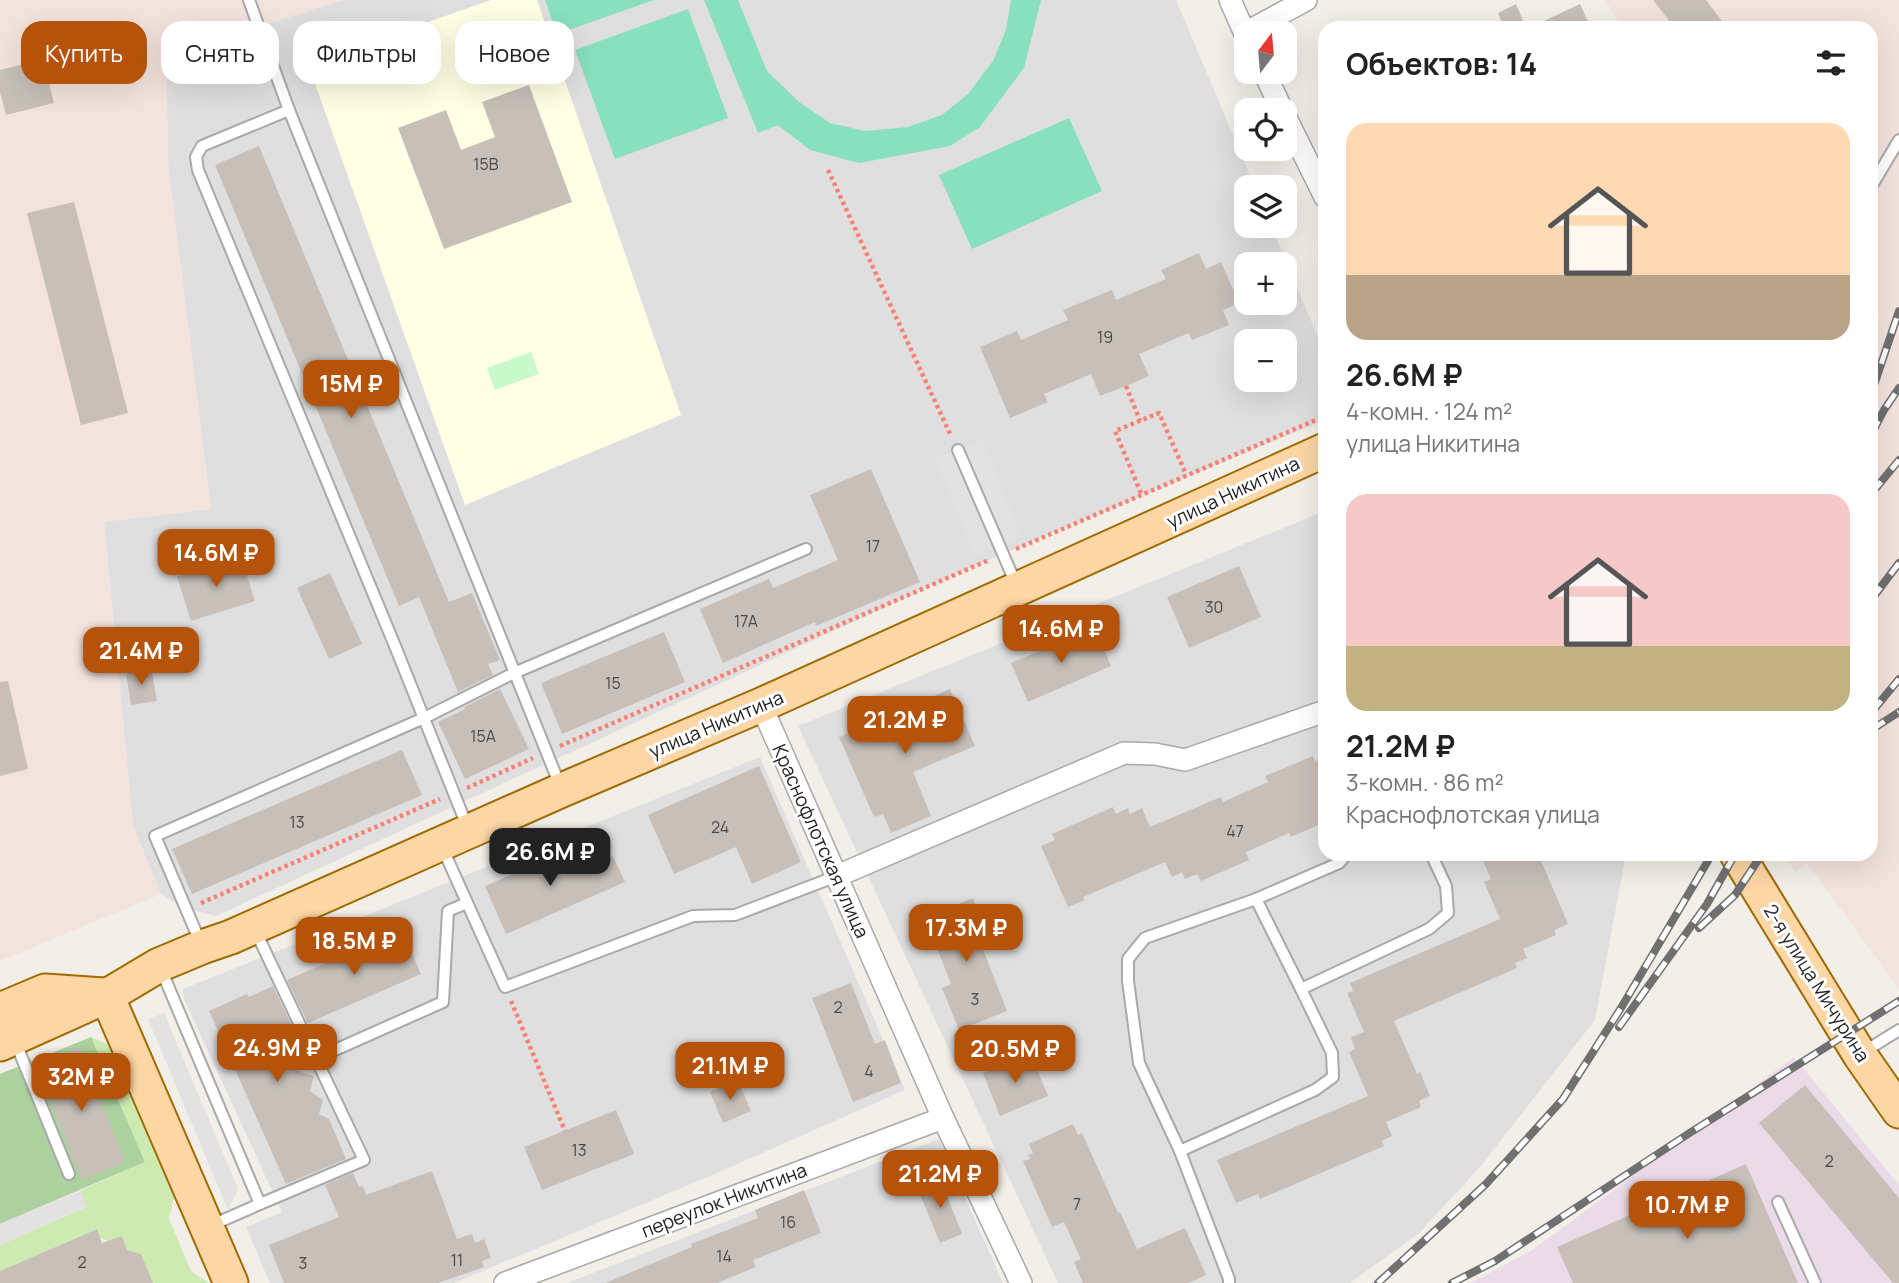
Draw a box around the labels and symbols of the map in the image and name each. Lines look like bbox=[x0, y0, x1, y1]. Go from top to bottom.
north arrow bbox=[1234, 21, 1297, 84]
house number: 15В bbox=[473, 153, 499, 175]
house number: 19 bbox=[1097, 326, 1113, 348]
pin: 15M ₽ bbox=[302, 360, 400, 420]
street label: улица Никитина bbox=[1162, 450, 1304, 534]
pin: 14.6M ₽ bbox=[151, 530, 281, 589]
house number: 17 bbox=[866, 535, 880, 557]
house number: 30 bbox=[1205, 596, 1223, 618]
pin: 14.6M ₽ bbox=[996, 606, 1126, 665]
house number: 17А bbox=[734, 610, 758, 632]
pin: 21.4M ₽ bbox=[76, 628, 206, 687]
house number: 15 bbox=[605, 672, 621, 694]
street label: улица Никитина bbox=[645, 684, 787, 764]
pin: 21.2M ₽ bbox=[840, 696, 970, 756]
house number: 15А bbox=[470, 725, 496, 747]
street label: Краснофлотская улица bbox=[767, 740, 875, 942]
house number: 13 bbox=[289, 811, 305, 833]
house number: 24 bbox=[711, 816, 729, 838]
house number: 47 bbox=[1226, 820, 1244, 842]
pin: 26.6M ₽ bbox=[485, 828, 615, 888]
street label: 2-я улица Мичурина bbox=[1758, 899, 1876, 1067]
pin: 17.3M ₽ bbox=[901, 904, 1031, 964]
pin: 18.5M ₽ bbox=[289, 918, 419, 977]
house number: 3 bbox=[971, 988, 979, 1010]
house number: 2 bbox=[833, 996, 843, 1018]
pin: 24.9M ₽ bbox=[212, 1024, 342, 1084]
pin: 20.5M ₽ bbox=[950, 1026, 1080, 1085]
pin: 21.1M ₽ bbox=[665, 1042, 795, 1102]
pin: 32M ₽ bbox=[32, 1054, 130, 1113]
house number: 4 bbox=[864, 1060, 874, 1082]
house number: 13 bbox=[571, 1139, 587, 1161]
pin: 21.2M ₽ bbox=[875, 1150, 1005, 1210]
house number: 2 bbox=[1824, 1150, 1834, 1172]
street label: переулок Никитина bbox=[637, 1156, 811, 1244]
pin: 10.7M ₽ bbox=[1622, 1182, 1752, 1241]
house number: 7 bbox=[1073, 1193, 1081, 1215]
house number: 16 bbox=[780, 1211, 796, 1233]
house number: 14 bbox=[716, 1245, 732, 1267]
house number: 11 bbox=[451, 1249, 463, 1271]
house number: 2 bbox=[77, 1251, 87, 1273]
house number: 3 bbox=[299, 1252, 307, 1274]

